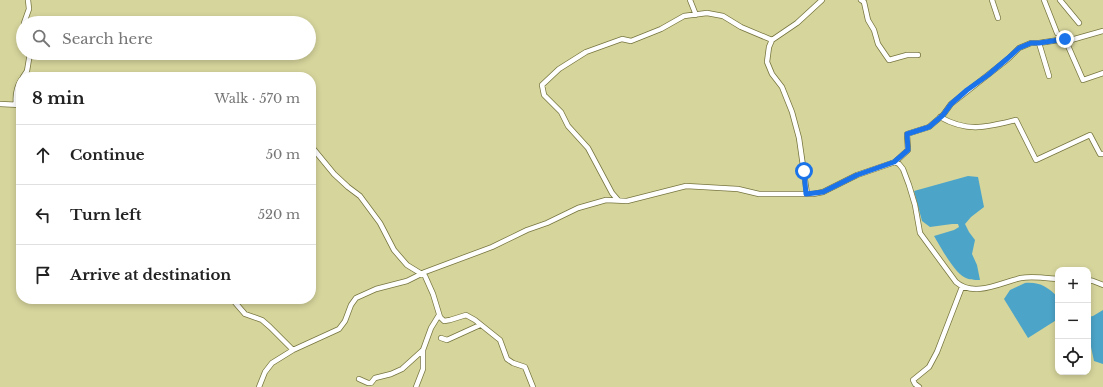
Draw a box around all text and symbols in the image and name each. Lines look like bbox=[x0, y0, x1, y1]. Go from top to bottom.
search box bbox=[16, 16, 316, 60]
icon: search bbox=[30, 27, 52, 49]
text: Search here bbox=[62, 29, 153, 48]
route end bbox=[1056, 30, 1074, 48]
text: 8 min bbox=[32, 88, 85, 109]
text: Walk · 570 m bbox=[215, 90, 300, 107]
icon: ahead bbox=[32, 144, 54, 166]
text: Continue bbox=[70, 145, 145, 164]
text: 50 m bbox=[266, 146, 300, 163]
route start bbox=[795, 162, 813, 180]
icon: left bbox=[32, 204, 54, 226]
text: Turn left bbox=[70, 205, 141, 224]
text: 520 m bbox=[258, 206, 300, 223]
icon: arrive bbox=[32, 264, 54, 286]
text: Arrive at destination bbox=[70, 265, 231, 284]
map controls bbox=[1055, 267, 1091, 375]
button: + bbox=[1055, 267, 1091, 303]
button: − bbox=[1055, 303, 1091, 339]
button: locate bbox=[1055, 339, 1091, 375]

